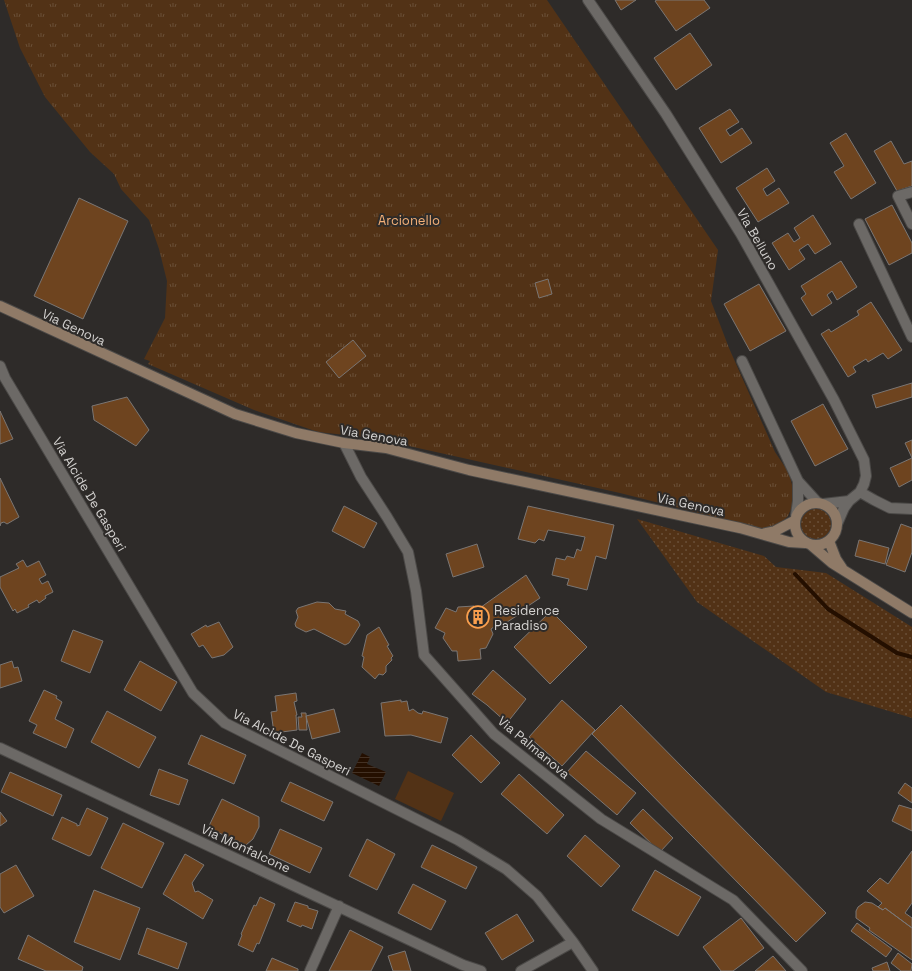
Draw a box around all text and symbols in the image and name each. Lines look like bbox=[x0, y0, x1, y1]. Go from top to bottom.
street label: Via Belluno bbox=[733, 205, 782, 273]
park label: Arcionello bbox=[378, 212, 440, 229]
street label: Via Genova bbox=[39, 305, 109, 350]
street label: Via Genova bbox=[339, 421, 410, 450]
street label: Via Alcide De Gasperi bbox=[49, 434, 130, 554]
street label: Via Genova bbox=[656, 489, 727, 520]
place label: Residence Paradiso bbox=[494, 602, 559, 634]
building icon: Residence Paradiso bbox=[465, 604, 491, 630]
street label: Via Alcide De Gasperi bbox=[230, 705, 354, 780]
street label: Via Palmanova bbox=[494, 712, 574, 783]
street label: Via Monfalcone bbox=[198, 820, 293, 877]

